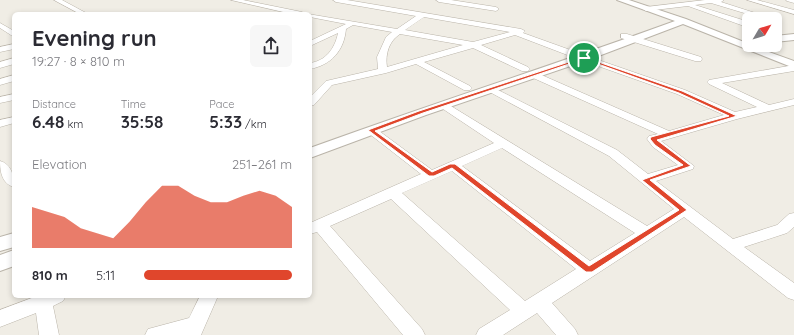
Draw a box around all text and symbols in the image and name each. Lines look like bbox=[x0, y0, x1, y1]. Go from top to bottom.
north arrow bbox=[742, 12, 782, 52]
map controls bbox=[742, 12, 782, 52]
text: Evening run bbox=[32, 24, 157, 52]
button: share bbox=[250, 25, 292, 67]
pin bbox=[567, 41, 601, 75]
icon: arrive bbox=[573, 47, 595, 69]
text: 19:27 · 8 × 810 m bbox=[32, 53, 125, 69]
text: Distance bbox=[32, 97, 76, 111]
text: Time bbox=[121, 97, 146, 111]
text: Pace bbox=[209, 97, 234, 111]
text: 6.48 bbox=[32, 111, 64, 132]
text: 35:58 bbox=[121, 111, 163, 132]
text: 5:33 bbox=[209, 111, 242, 132]
text: km bbox=[64, 117, 83, 131]
text: /km bbox=[242, 117, 267, 131]
text: Elevation bbox=[32, 156, 87, 172]
text: 251–261 m bbox=[232, 156, 292, 172]
text: 810 m bbox=[32, 267, 68, 283]
text: 5:11 bbox=[96, 267, 115, 283]

